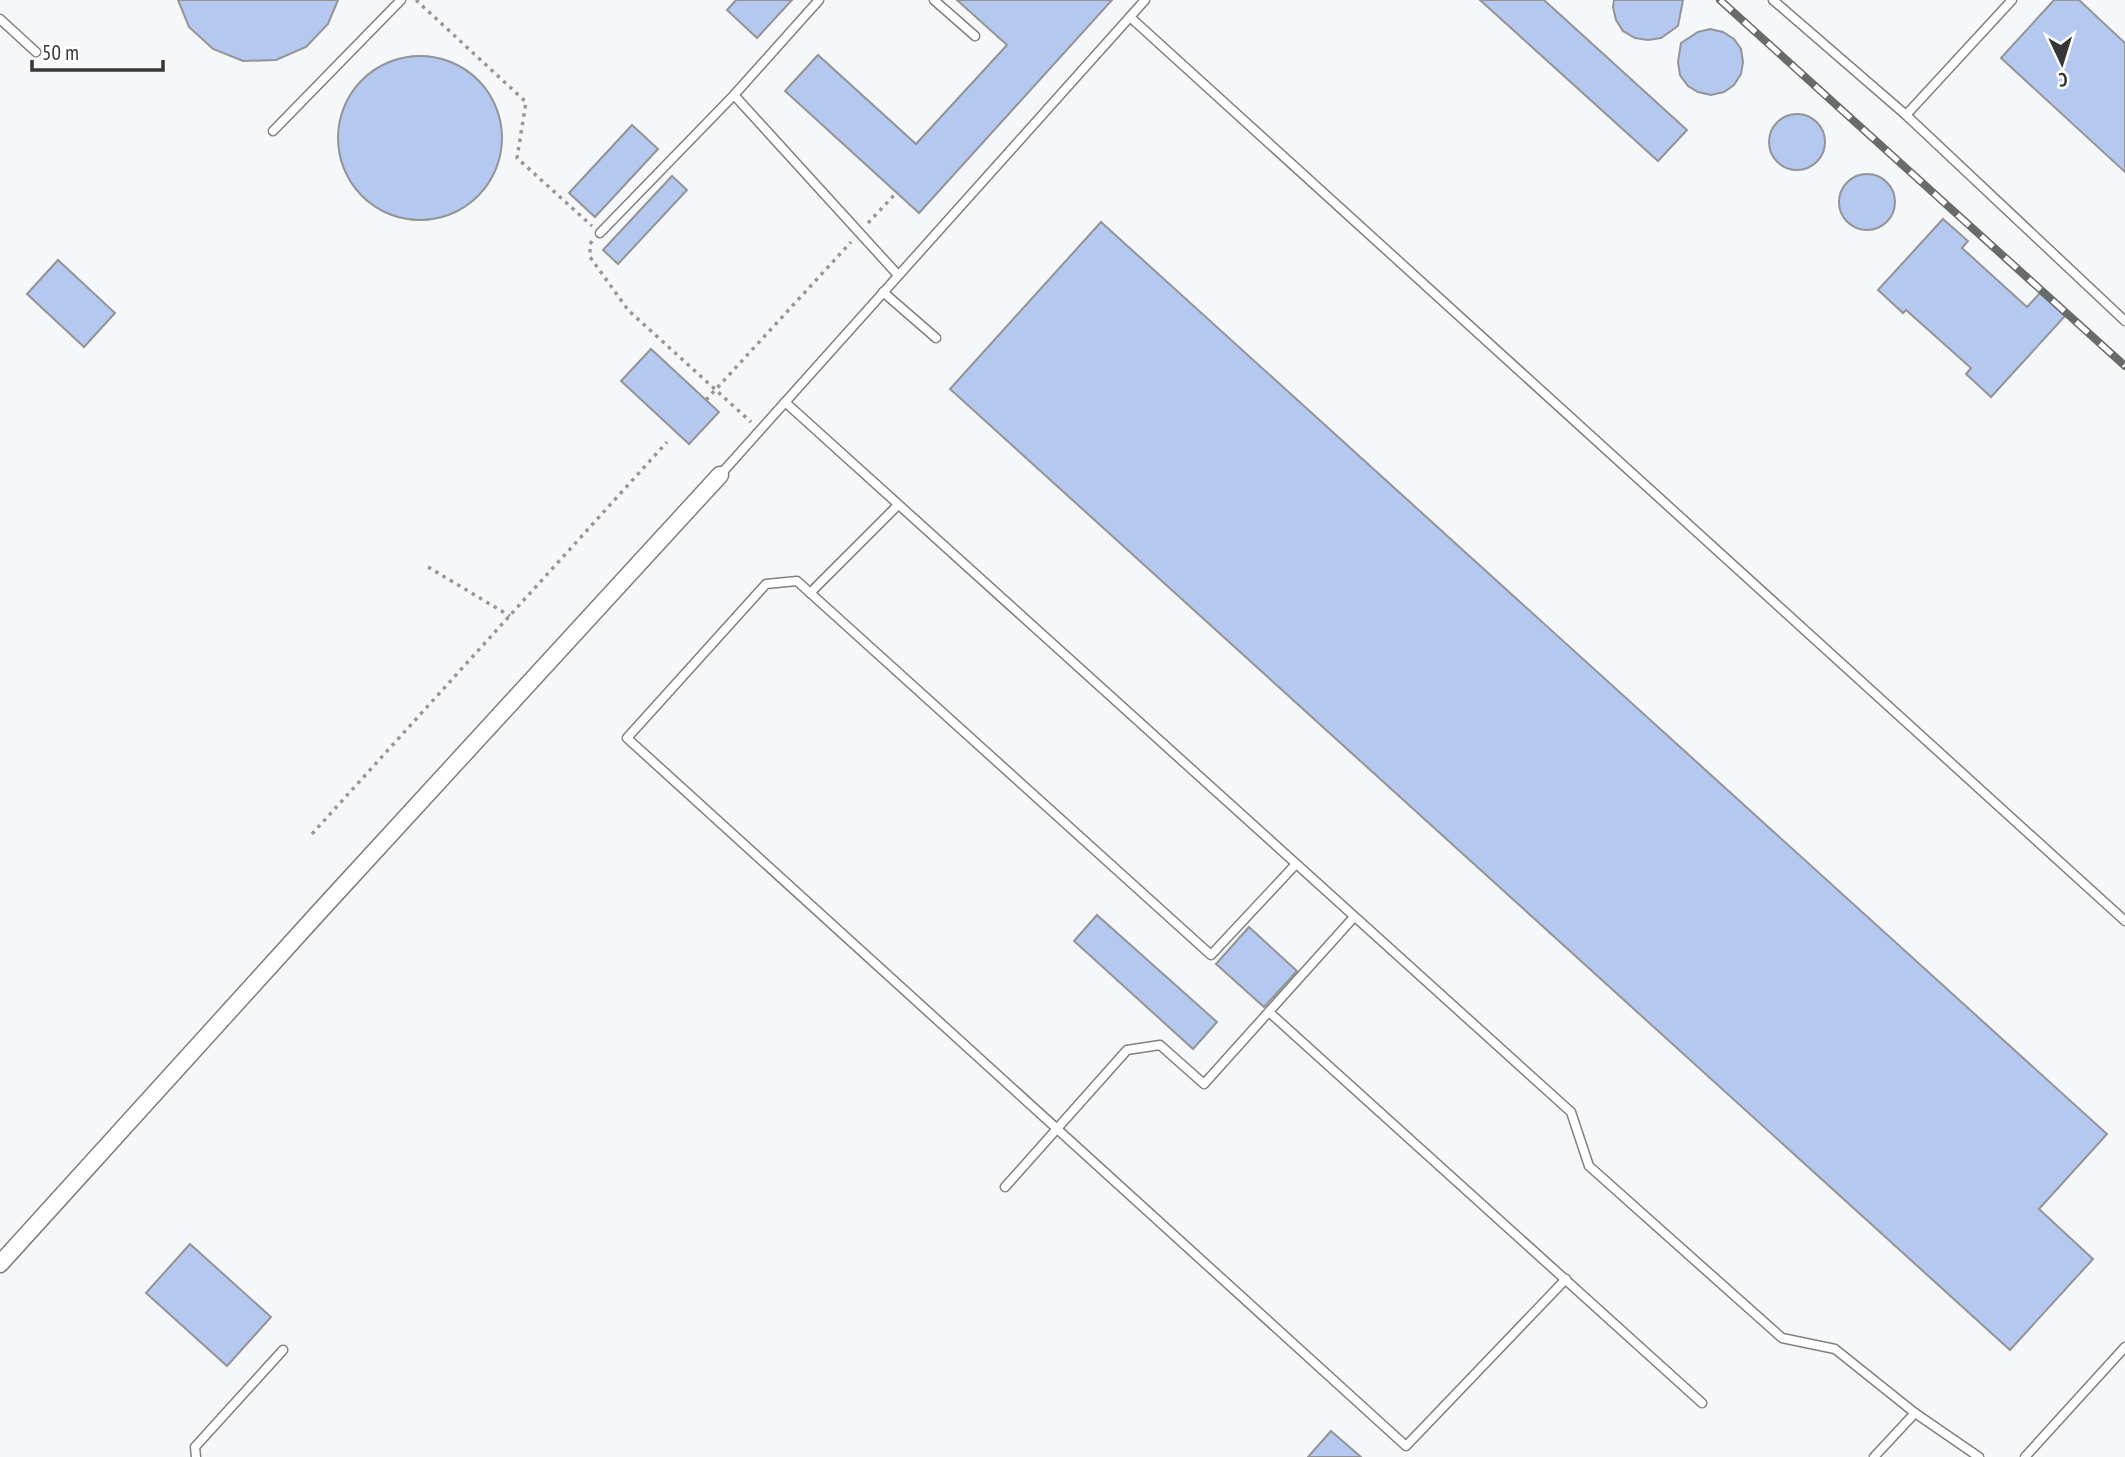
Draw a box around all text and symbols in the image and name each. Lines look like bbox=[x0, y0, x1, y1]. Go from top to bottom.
scale bar bbox=[32, 28, 163, 72]
north arrow bbox=[2027, 28, 2097, 98]
text: 50 m bbox=[42, 39, 79, 66]
text: С bbox=[2058, 68, 2068, 92]

